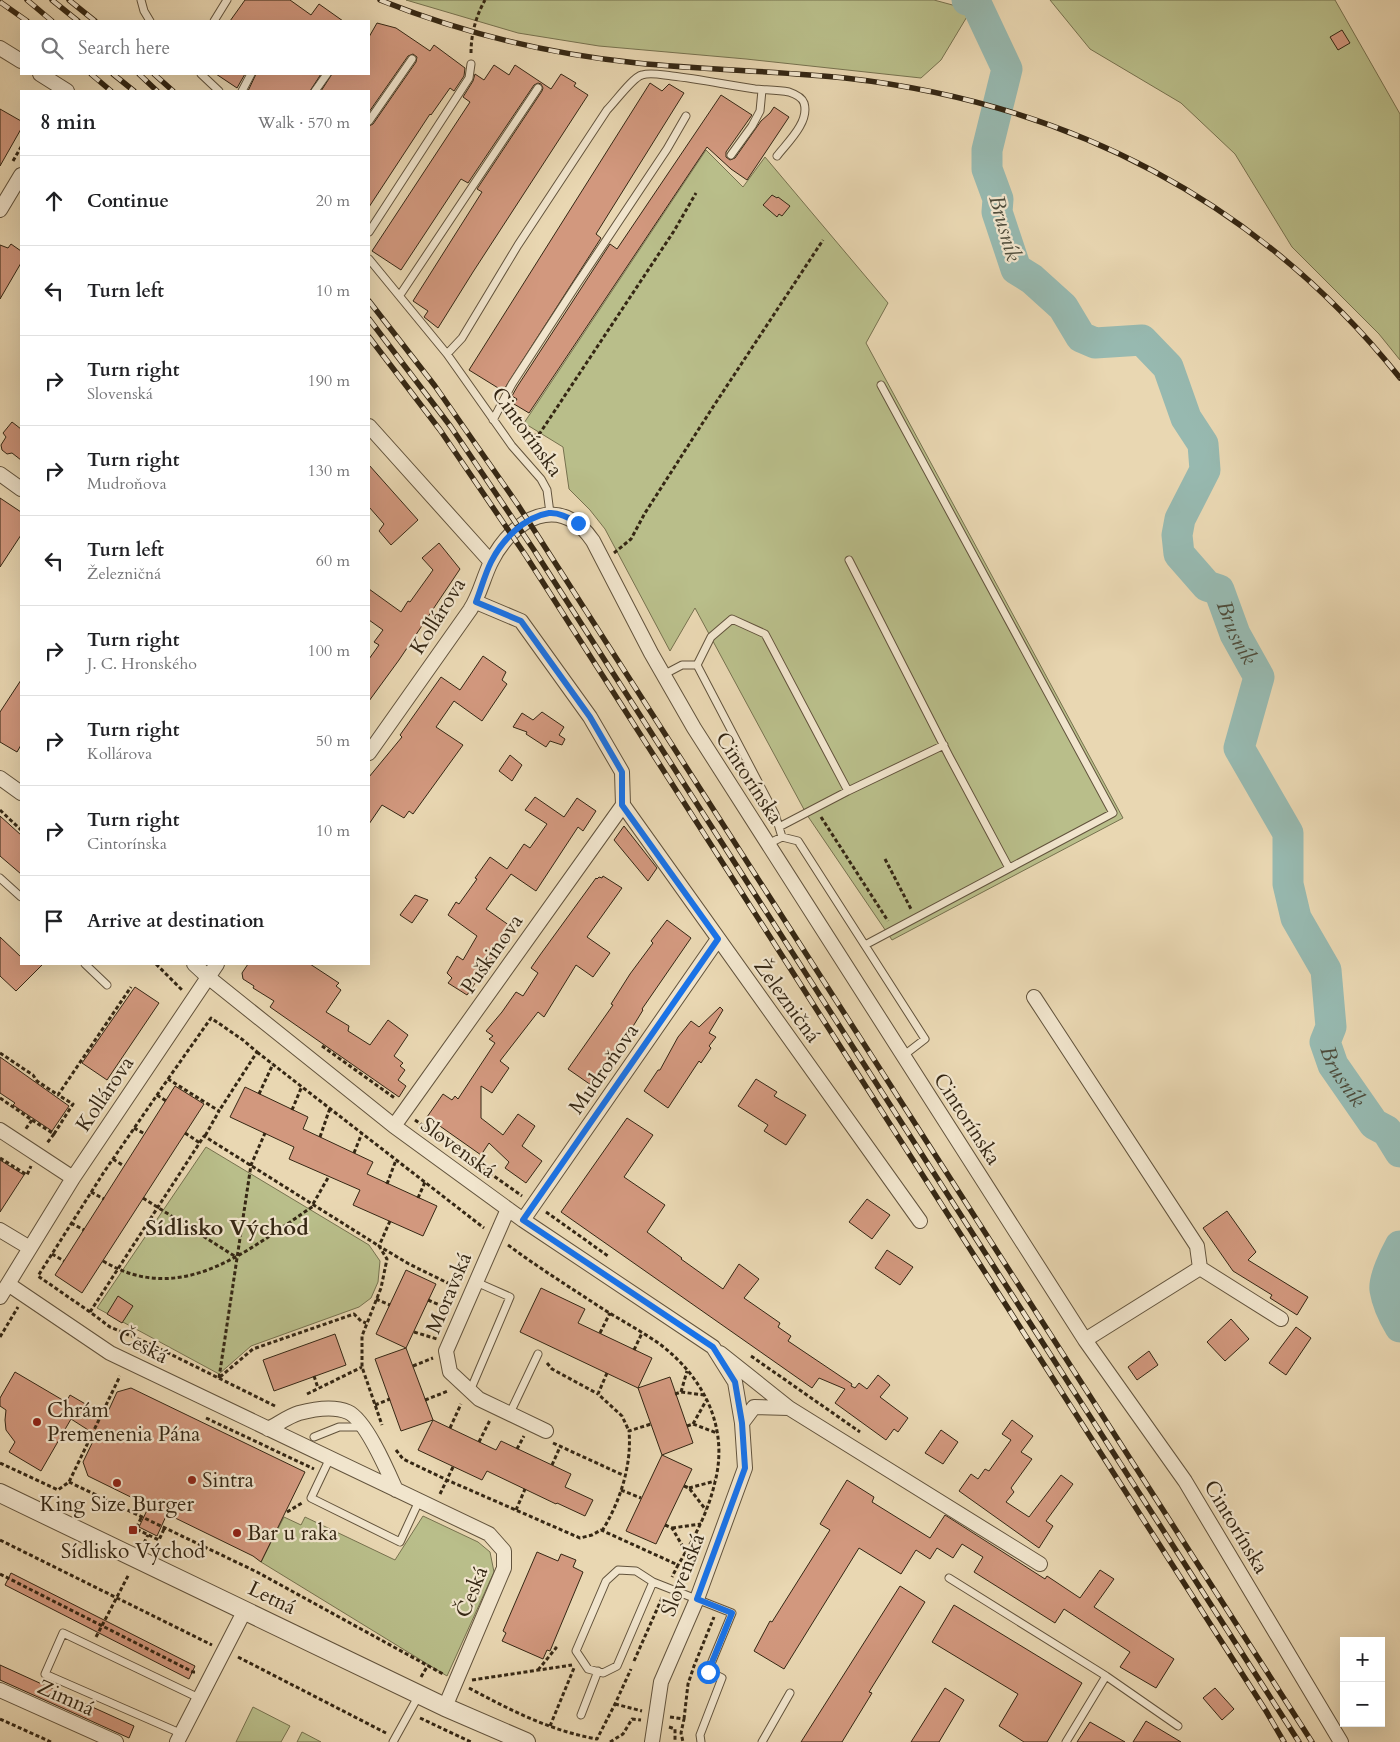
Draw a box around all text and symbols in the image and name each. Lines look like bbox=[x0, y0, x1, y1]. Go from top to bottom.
search box bbox=[20, 20, 370, 75]
icon: search bbox=[38, 34, 66, 62]
text: Search here bbox=[78, 35, 170, 61]
text: 8 min bbox=[40, 108, 96, 137]
text: Walk · 570 m bbox=[258, 112, 350, 134]
icon: ahead bbox=[40, 187, 68, 215]
text: Continue bbox=[87, 188, 169, 214]
text: 20 m bbox=[316, 190, 350, 212]
water label: Brusník bbox=[981, 191, 1029, 265]
icon: left bbox=[40, 277, 68, 305]
text: Turn left bbox=[87, 278, 164, 304]
text: 10 m bbox=[316, 280, 350, 302]
text: Turn right bbox=[87, 357, 179, 383]
icon: right bbox=[40, 367, 68, 395]
text: 190 m bbox=[308, 370, 350, 392]
street label: Cintorínska bbox=[484, 381, 570, 483]
text: Slovenská bbox=[87, 383, 153, 405]
text: Turn right bbox=[87, 447, 179, 473]
icon: right bbox=[40, 457, 68, 485]
text: 130 m bbox=[308, 460, 350, 482]
text: Mudroňova bbox=[87, 473, 167, 495]
route end bbox=[567, 512, 590, 535]
text: Turn left bbox=[87, 537, 164, 563]
icon: left bbox=[40, 547, 68, 575]
text: 60 m bbox=[316, 550, 350, 572]
text: Železničná bbox=[87, 563, 161, 585]
street label: Kollárova bbox=[403, 572, 473, 660]
water label: Brusník bbox=[1209, 596, 1264, 670]
text: Turn right bbox=[87, 627, 179, 653]
icon: right bbox=[40, 637, 68, 665]
text: 100 m bbox=[308, 640, 350, 662]
text: J. C. Hronského bbox=[87, 653, 197, 675]
text: Turn right bbox=[87, 717, 179, 743]
street label: Cintorínska bbox=[708, 726, 790, 830]
icon: right bbox=[40, 727, 68, 755]
text: 50 m bbox=[316, 730, 350, 752]
text: Kollárova bbox=[87, 743, 152, 765]
text: Turn right bbox=[87, 807, 179, 833]
icon: right bbox=[40, 817, 68, 845]
text: 10 m bbox=[316, 820, 350, 842]
text: Cintorínska bbox=[87, 833, 167, 855]
icon: arrive bbox=[40, 907, 68, 935]
text: Arrive at destination bbox=[87, 908, 264, 934]
street label: Puškinova bbox=[454, 908, 530, 1000]
street label: Železničná bbox=[747, 953, 828, 1049]
street label: Mudroňova bbox=[562, 1018, 646, 1120]
water label: Brusník bbox=[1312, 1042, 1373, 1113]
street label: Kollárova bbox=[69, 1050, 141, 1138]
street label: Cintorínska bbox=[926, 1067, 1008, 1171]
street label: Slovenská bbox=[414, 1111, 502, 1185]
district label: Sídlisko Východ bbox=[145, 1213, 309, 1243]
street label: Moravská bbox=[419, 1248, 479, 1338]
street label: Česká bbox=[113, 1320, 174, 1371]
place label: Chrám Premenenia Pána bbox=[47, 1396, 200, 1449]
marker: Chrám Premenenia Pána bbox=[31, 1416, 43, 1428]
place label: Sintra bbox=[202, 1466, 254, 1495]
marker: Sintra bbox=[186, 1474, 198, 1486]
street label: Cintorínska bbox=[1197, 1475, 1275, 1579]
marker: King Size Burger bbox=[111, 1477, 123, 1489]
place label: King Size Burger bbox=[40, 1490, 194, 1519]
place label: Bar u raka bbox=[247, 1519, 338, 1548]
marker: Sídlisko Východ bbox=[127, 1524, 139, 1536]
marker: Bar u raka bbox=[231, 1527, 243, 1539]
street label: Slovenská bbox=[654, 1529, 712, 1621]
place label: Sídlisko Východ bbox=[61, 1537, 205, 1566]
street label: Česká bbox=[448, 1562, 495, 1622]
street label: Letná bbox=[243, 1574, 301, 1622]
map controls bbox=[1340, 1637, 1385, 1727]
button: + bbox=[1340, 1637, 1385, 1682]
route start bbox=[697, 1661, 720, 1684]
street label: Zimná bbox=[33, 1673, 99, 1723]
button: − bbox=[1340, 1682, 1385, 1727]

